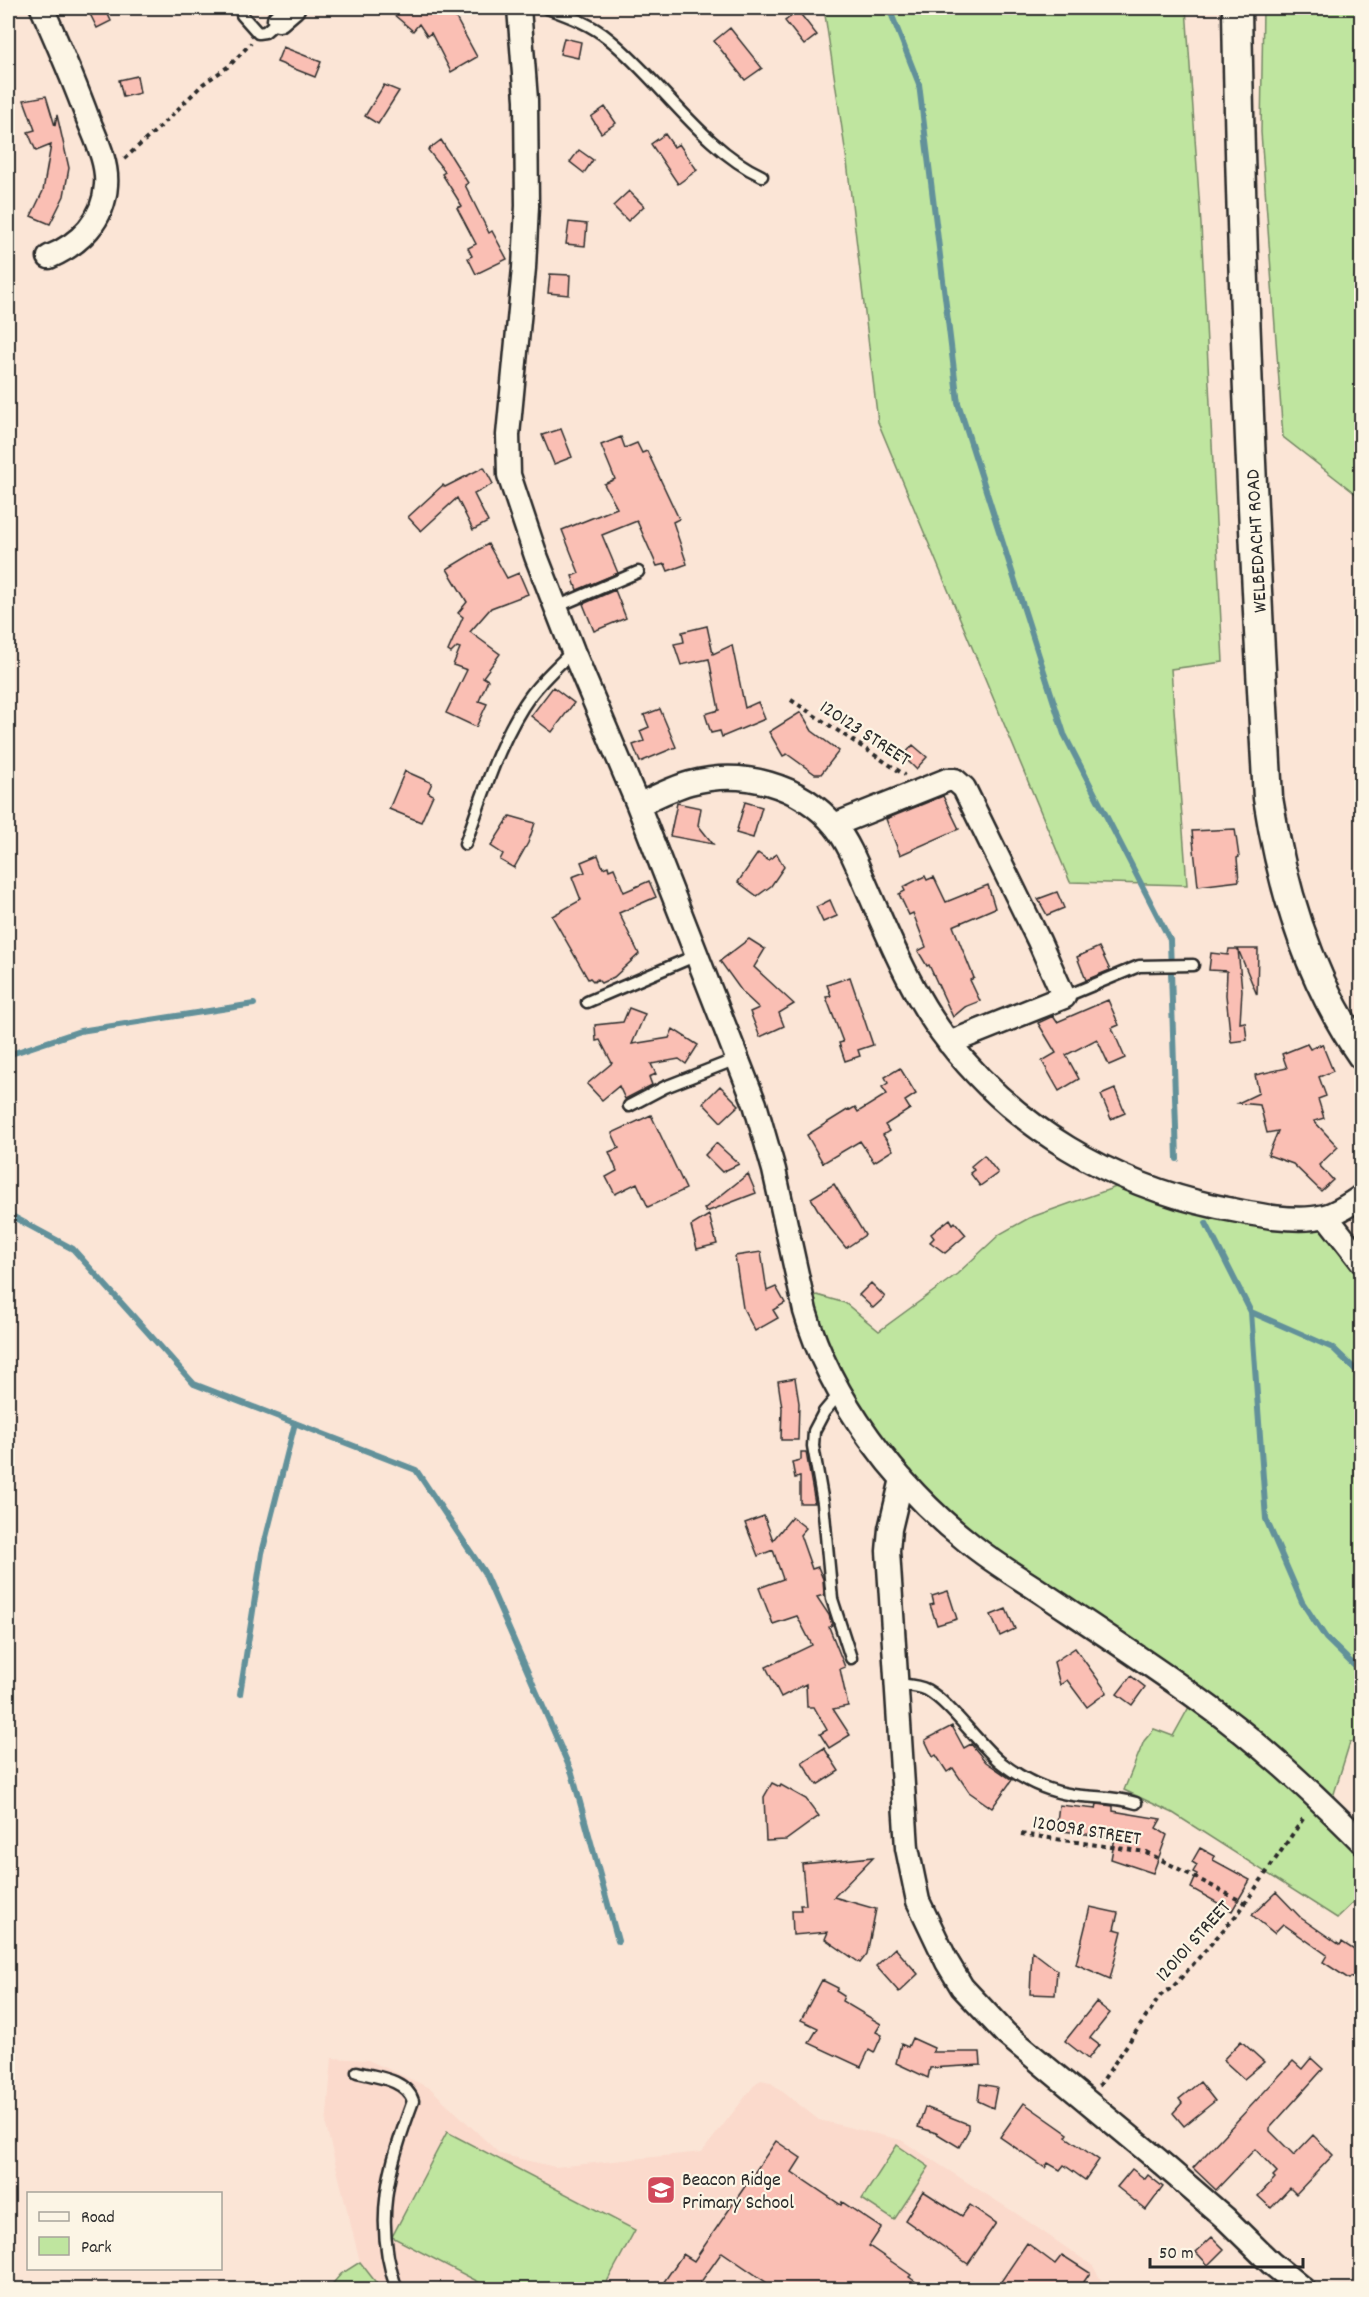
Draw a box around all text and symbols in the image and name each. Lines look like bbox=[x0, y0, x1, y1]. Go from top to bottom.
street label: WELBEDACHT ROAD bbox=[1240, 468, 1276, 613]
street label: 120123 STREET bbox=[813, 695, 915, 774]
street label: 120098 STREET bbox=[1030, 1810, 1143, 1854]
street label: 120101 STREET bbox=[1150, 1895, 1238, 1989]
place label: Beacon Ridge Primary School bbox=[682, 2167, 794, 2218]
school or university icon: Beacon Ridge Primary School bbox=[645, 2174, 677, 2206]
legend bbox=[27, 2192, 222, 2270]
text: Road bbox=[81, 2206, 115, 2231]
scale bar bbox=[1150, 2231, 1303, 2269]
text: Park bbox=[81, 2236, 112, 2261]
text: 50 m bbox=[1159, 2242, 1194, 2267]

